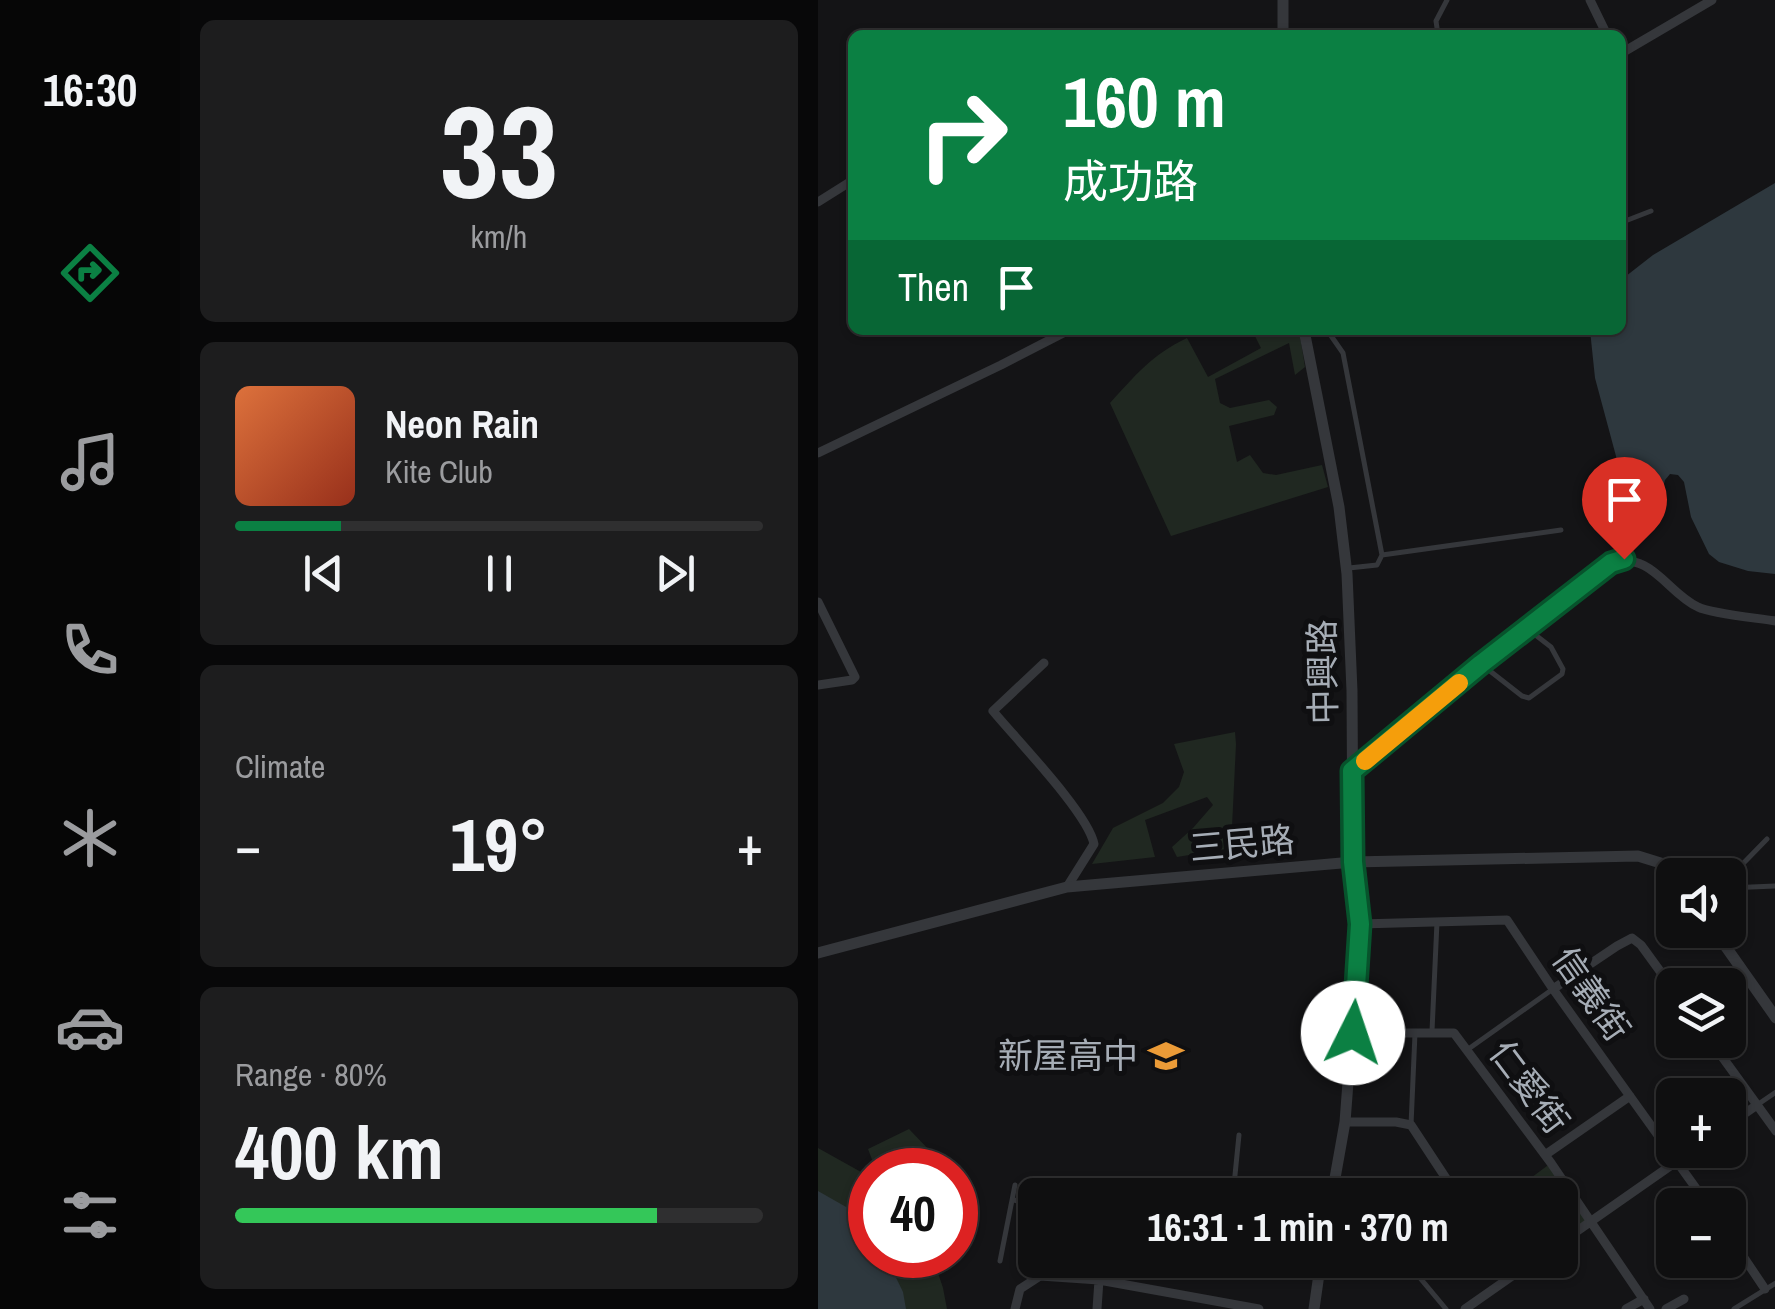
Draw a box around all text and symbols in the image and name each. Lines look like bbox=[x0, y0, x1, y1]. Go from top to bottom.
text: 160 m bbox=[1063, 55, 1226, 149]
text: 16:30 bbox=[43, 59, 137, 120]
text: 33 bbox=[440, 62, 558, 238]
icon: right bbox=[898, 70, 1028, 200]
text: 成功路 bbox=[1063, 150, 1198, 211]
text: km/h bbox=[471, 215, 527, 258]
icon: directions bbox=[55, 238, 125, 308]
icon: arrive bbox=[989, 260, 1044, 315]
text: Then bbox=[898, 262, 969, 313]
text: Neon Rain bbox=[385, 399, 539, 450]
icon: music bbox=[55, 427, 125, 497]
text: Kite Club bbox=[385, 450, 493, 493]
pin bbox=[1582, 457, 1667, 560]
icon: arrive bbox=[1597, 472, 1652, 527]
icon: previous bbox=[296, 546, 351, 601]
icon: pause bbox=[472, 546, 527, 601]
icon: next bbox=[648, 546, 703, 601]
icon: phone bbox=[55, 615, 125, 685]
street label: 中興路 bbox=[1298, 619, 1347, 725]
text: Climate bbox=[235, 745, 325, 788]
text: 19° bbox=[450, 793, 548, 894]
icon: climate bbox=[55, 803, 125, 873]
text: − bbox=[235, 808, 261, 882]
text: + bbox=[737, 808, 763, 882]
street label: 三民路 bbox=[1188, 816, 1296, 871]
map controls bbox=[1656, 858, 1746, 1278]
button: sound bbox=[1656, 858, 1746, 948]
street label: 信義街 bbox=[1542, 937, 1641, 1050]
button: layers bbox=[1656, 968, 1746, 1058]
position arrow bbox=[1301, 981, 1405, 1085]
icon: car bbox=[55, 992, 125, 1062]
street label: 仁愛街 bbox=[1479, 1031, 1580, 1143]
place label: 新屋高中 bbox=[998, 1032, 1138, 1079]
school or university icon: 新屋高中 bbox=[1147, 1037, 1185, 1075]
text: Range · 80% bbox=[235, 1053, 387, 1096]
button: + bbox=[1656, 1078, 1746, 1168]
text: 400 km bbox=[235, 1101, 444, 1202]
speed limit sign: 40 bbox=[848, 1148, 978, 1278]
icon: filters bbox=[55, 1180, 125, 1250]
button: − bbox=[1656, 1188, 1746, 1278]
text: 16:31 · 1 min · 370 m bbox=[1147, 1202, 1449, 1253]

